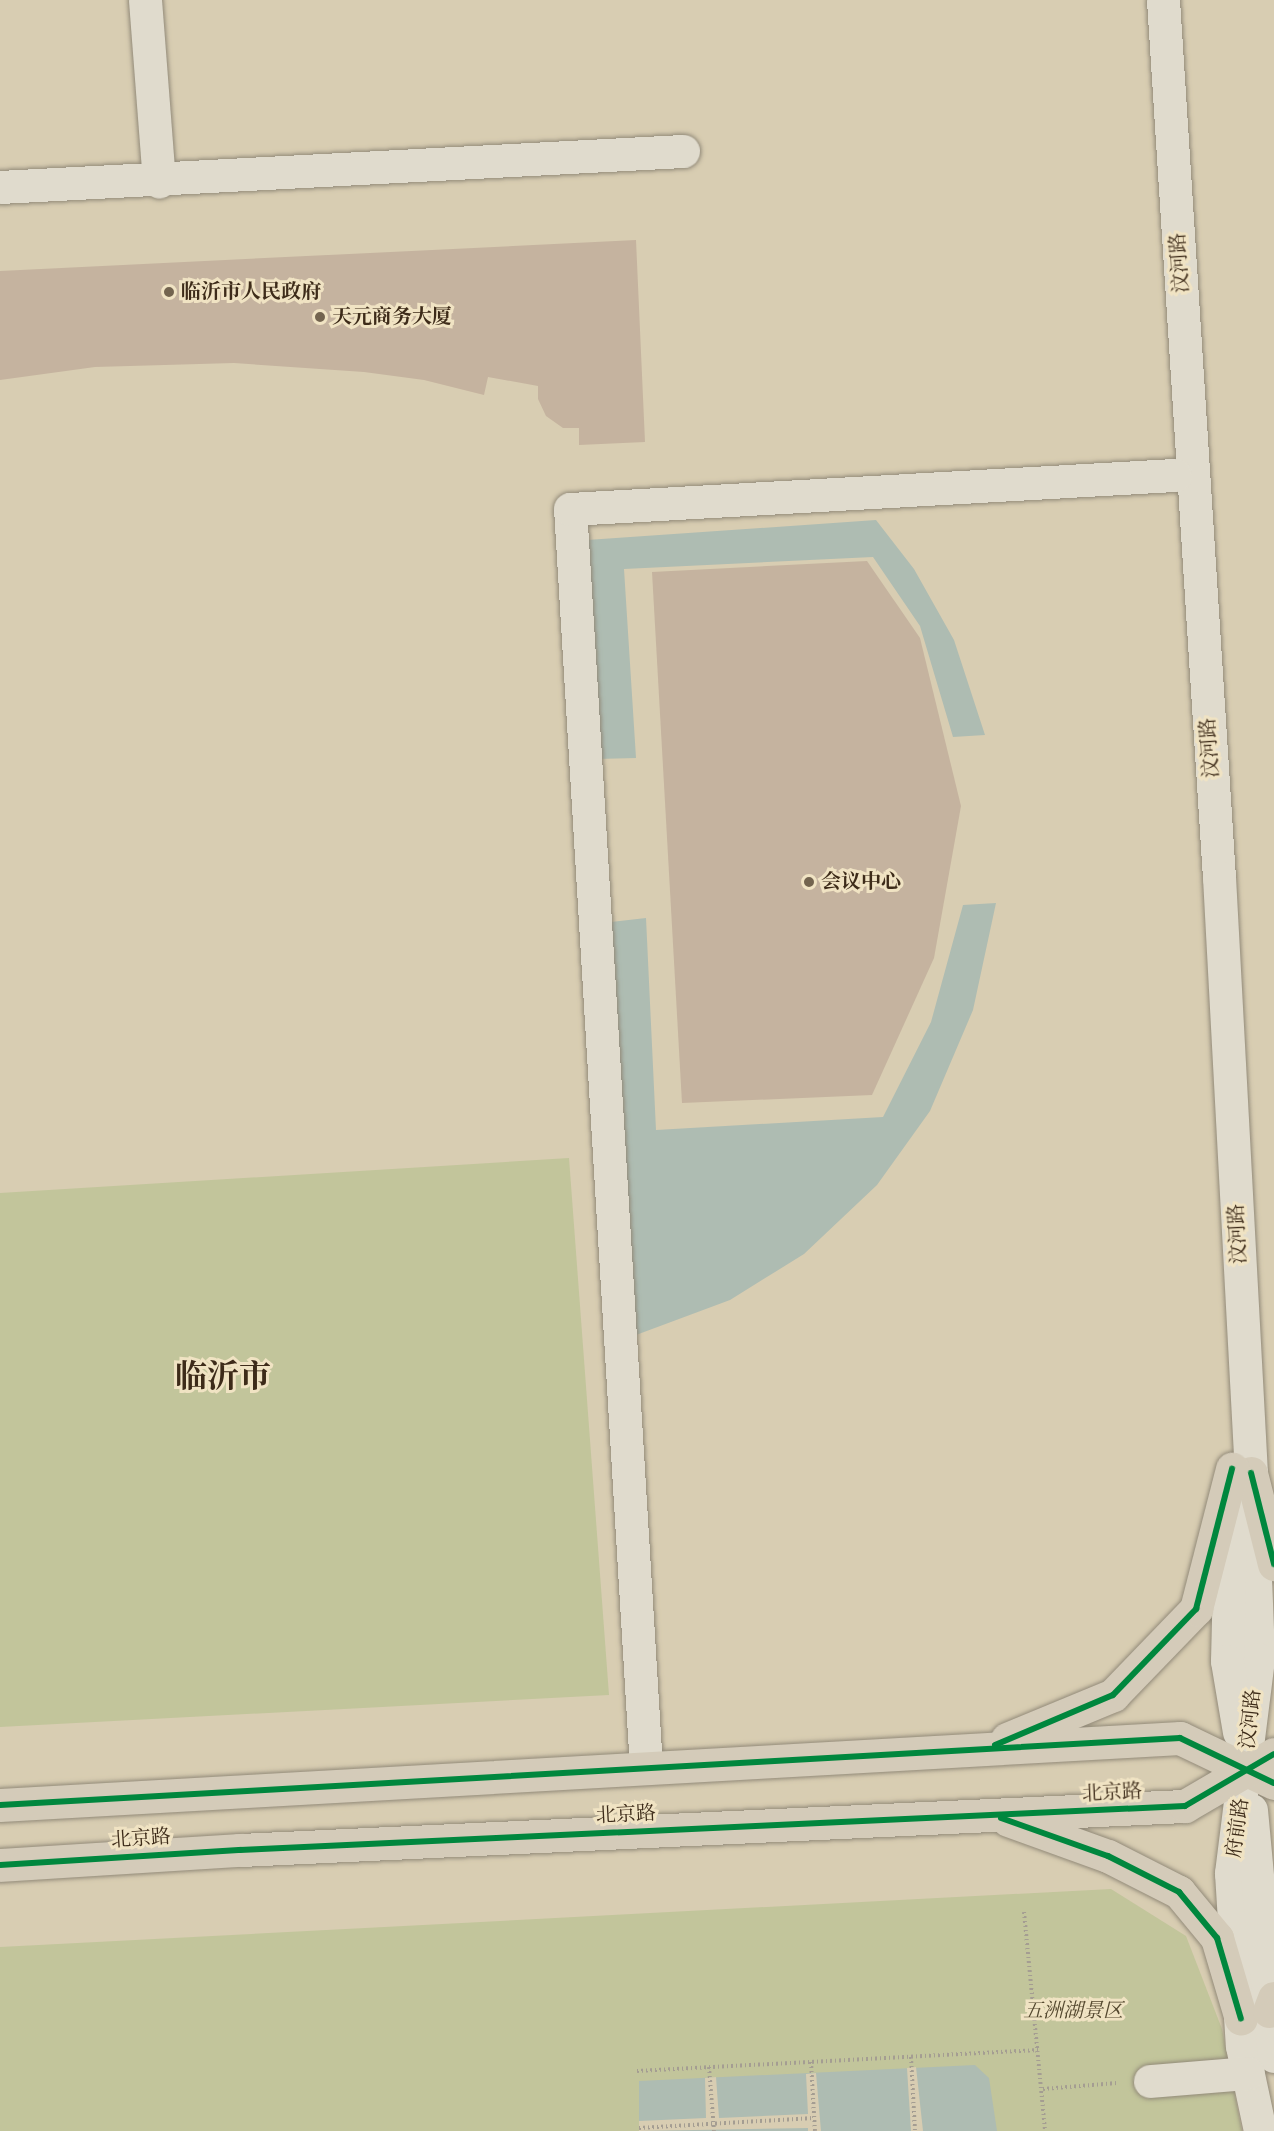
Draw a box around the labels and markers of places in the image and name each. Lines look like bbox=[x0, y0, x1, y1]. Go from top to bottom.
place label: 临沂市人民政府 bbox=[181, 280, 321, 304]
marker: 临沂市人民政府 bbox=[162, 285, 176, 299]
place label: 天元商务大厦 bbox=[332, 305, 452, 329]
marker: 天元商务大厦 bbox=[313, 310, 327, 324]
place label: 会议中心 bbox=[821, 870, 901, 894]
marker: 会议中心 bbox=[802, 875, 816, 889]

